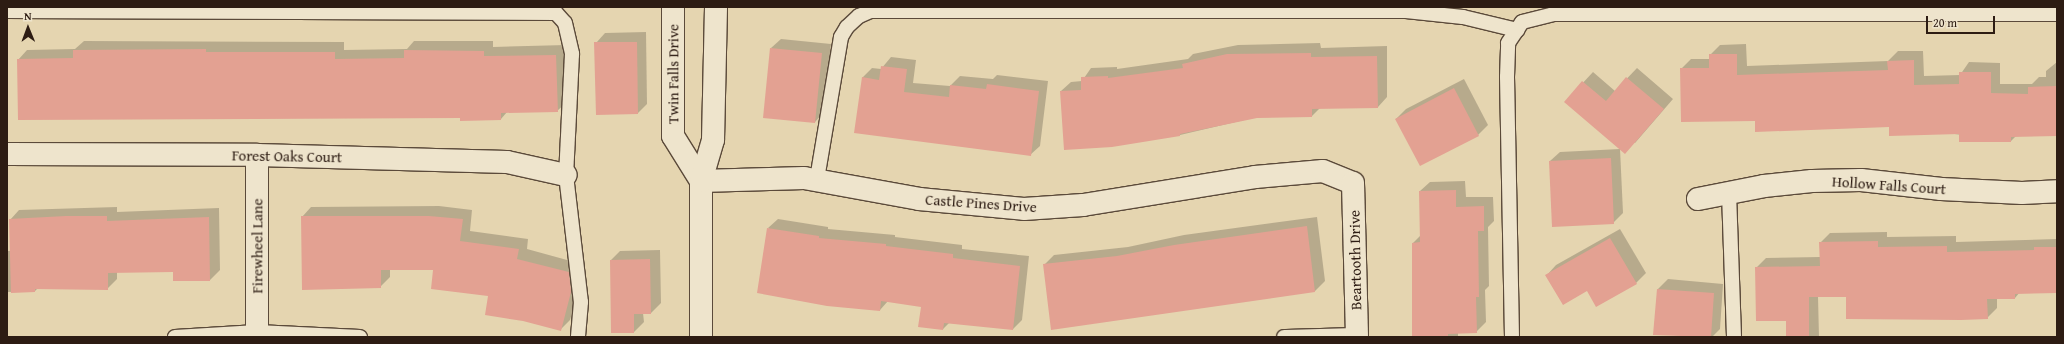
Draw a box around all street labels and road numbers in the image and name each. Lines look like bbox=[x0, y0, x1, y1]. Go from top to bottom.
street label: Twin Falls Drive bbox=[664, 24, 682, 124]
street label: Forest Oaks Court bbox=[232, 146, 342, 166]
street label: Hollow Falls Court bbox=[1831, 172, 1947, 198]
street label: Castle Pines Drive bbox=[925, 190, 1037, 216]
street label: Firewheel Lane bbox=[248, 198, 266, 294]
street label: Beartooth Drive bbox=[1345, 210, 1365, 310]

